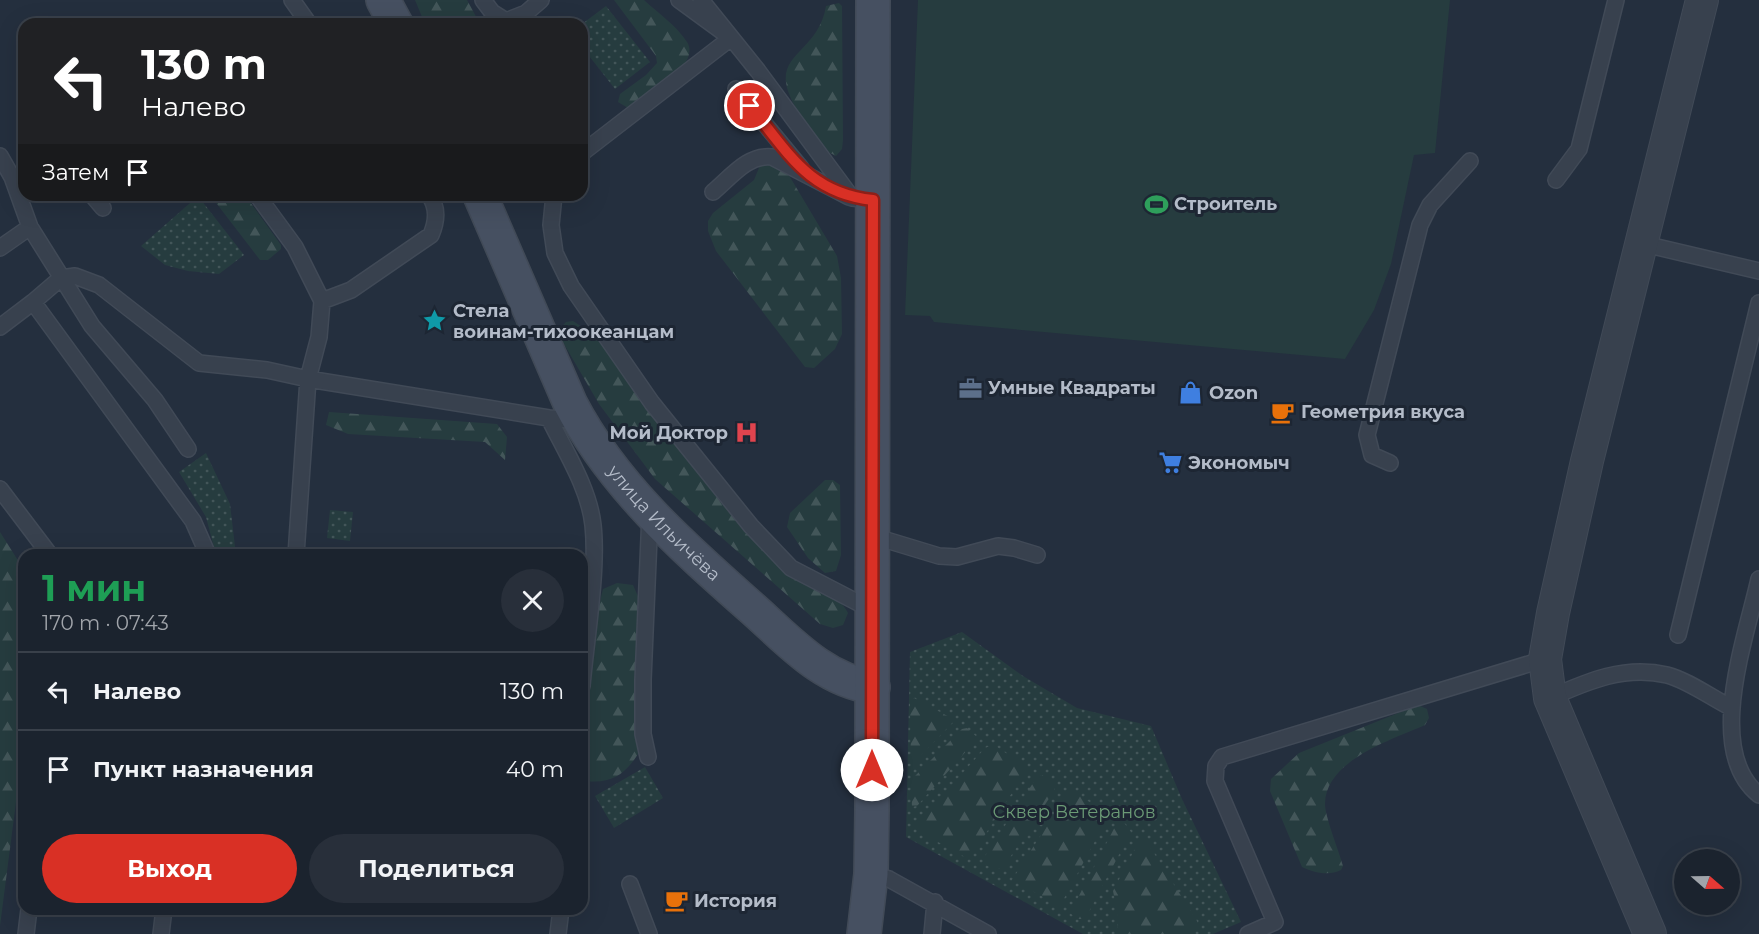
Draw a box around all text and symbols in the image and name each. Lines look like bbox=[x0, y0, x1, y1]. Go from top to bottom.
text: 130 m bbox=[141, 38, 267, 90]
icon: left bbox=[42, 42, 120, 120]
pin bbox=[724, 80, 775, 131]
icon: arrive bbox=[733, 89, 766, 122]
text: Налево bbox=[141, 90, 246, 123]
icon: arrive bbox=[121, 156, 154, 189]
text: Затем bbox=[42, 159, 109, 186]
sports icon: Строитель bbox=[1143, 191, 1169, 217]
place label: Строитель bbox=[1174, 193, 1277, 215]
place label: Стела воинам-тихоокеанцам bbox=[453, 300, 674, 343]
place icon: Стела воинам-тихоокеанцам bbox=[422, 308, 448, 334]
office icon: Умные Квадраты bbox=[957, 375, 983, 401]
place label: Умные Квадраты bbox=[988, 377, 1156, 399]
shop icon: Ozon bbox=[1178, 380, 1204, 406]
place label: Ozon bbox=[1209, 382, 1258, 404]
cafe icon: Геометрия вкуса bbox=[1270, 399, 1296, 425]
place label: Геометрия вкуса bbox=[1301, 401, 1465, 423]
hospital icon: Мой Доктор bbox=[733, 420, 759, 446]
place label: Мой Доктор bbox=[609, 422, 728, 444]
supermarket icon: Экономыч bbox=[1157, 450, 1183, 476]
place label: Экономыч bbox=[1188, 452, 1290, 474]
street label: улица Ильичёва bbox=[602, 460, 725, 586]
text: 1 мин bbox=[42, 566, 146, 610]
button: close bbox=[501, 569, 564, 632]
text: 170 m · 07:43 bbox=[42, 611, 169, 635]
icon: left bbox=[42, 675, 75, 708]
text: Налево bbox=[93, 678, 181, 705]
text: 130 m bbox=[500, 678, 564, 705]
position arrow bbox=[840, 738, 904, 802]
icon: arrive bbox=[42, 753, 75, 786]
text: Пункт назначения bbox=[93, 756, 314, 783]
text: 40 m bbox=[506, 756, 564, 783]
park label: Сквер Ветеранов bbox=[992, 801, 1156, 823]
button: Выход bbox=[42, 834, 297, 903]
button: Поделиться bbox=[309, 834, 564, 903]
north arrow bbox=[1674, 849, 1740, 915]
map controls bbox=[1674, 849, 1740, 915]
cafe icon: История bbox=[663, 888, 689, 914]
place label: История bbox=[694, 890, 777, 912]

